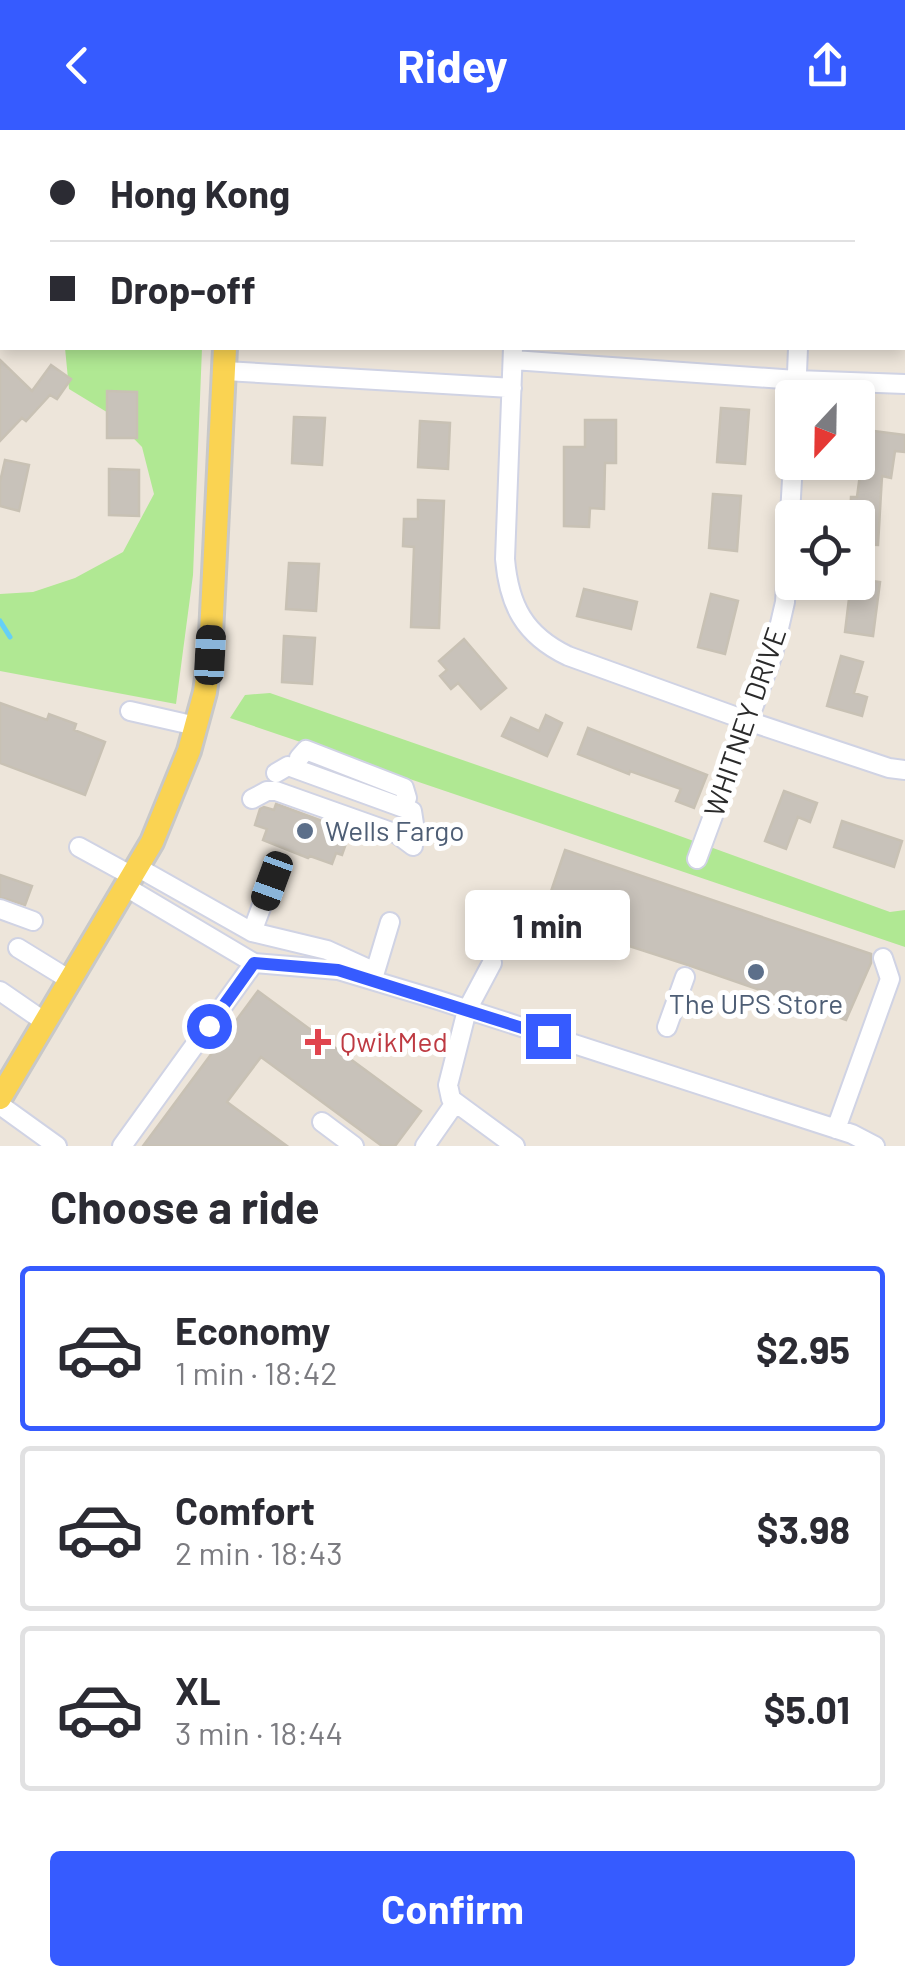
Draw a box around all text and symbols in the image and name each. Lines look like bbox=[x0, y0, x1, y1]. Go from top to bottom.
icon: back bbox=[50, 38, 105, 93]
text: Ridey bbox=[397, 38, 508, 92]
icon: share bbox=[800, 38, 855, 93]
text: Hong Kong bbox=[110, 170, 290, 216]
text: Drop-off bbox=[110, 266, 256, 312]
north arrow bbox=[775, 380, 875, 480]
map controls bbox=[775, 380, 875, 600]
button: locate bbox=[775, 500, 875, 600]
street label: WHITNEY DRIVE bbox=[696, 623, 792, 821]
car bbox=[193, 624, 227, 686]
place label: Wells Fargo bbox=[325, 813, 465, 847]
marker: Wells Fargo bbox=[294, 820, 316, 842]
car bbox=[248, 848, 296, 914]
callout: 1 min bbox=[466, 891, 630, 961]
text: 1 min bbox=[512, 906, 583, 944]
marker: The UPS Store bbox=[745, 961, 767, 983]
place label: The UPS Store bbox=[669, 986, 843, 1020]
route start bbox=[187, 1004, 232, 1049]
route end bbox=[526, 1014, 571, 1059]
place label: QwikMed bbox=[340, 1024, 448, 1058]
marker: QwikMed bbox=[305, 1029, 331, 1055]
text: Choose a ride bbox=[50, 1179, 320, 1233]
icon: car bbox=[55, 1304, 145, 1394]
text: Economy bbox=[175, 1307, 330, 1353]
text: $2.95 bbox=[756, 1326, 850, 1372]
text: 1 min · 18:42 bbox=[175, 1353, 338, 1391]
icon: car bbox=[55, 1484, 145, 1574]
text: Comfort bbox=[175, 1487, 315, 1533]
text: $3.98 bbox=[757, 1506, 850, 1552]
text: 2 min · 18:43 bbox=[175, 1533, 343, 1571]
icon: car bbox=[55, 1664, 145, 1754]
text: XL bbox=[175, 1667, 221, 1713]
text: $5.01 bbox=[764, 1686, 850, 1732]
text: 3 min · 18:44 bbox=[175, 1713, 343, 1751]
button: Confirm bbox=[50, 1851, 855, 1966]

